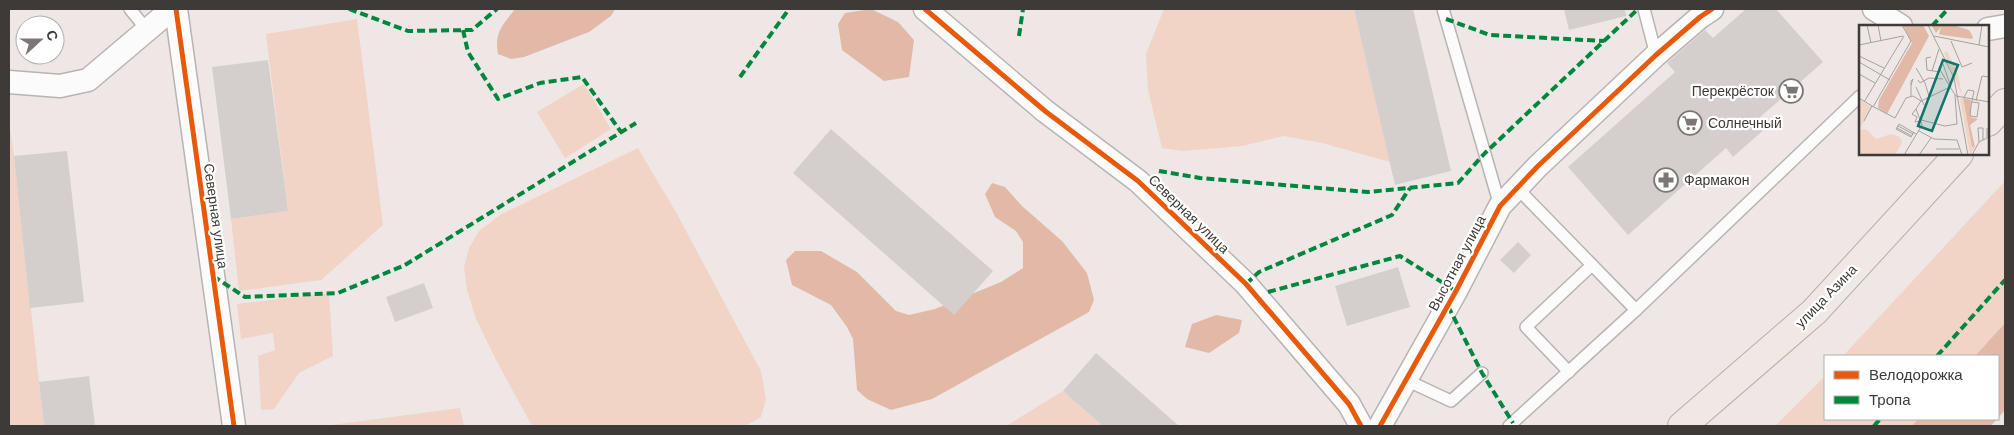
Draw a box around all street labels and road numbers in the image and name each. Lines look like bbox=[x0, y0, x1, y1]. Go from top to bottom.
street label: Северная улица bbox=[200, 162, 232, 270]
street label: Северная улица bbox=[1145, 171, 1234, 257]
street label: Высотная улица bbox=[1424, 212, 1490, 314]
street label: улица Азина bbox=[1791, 260, 1861, 331]

